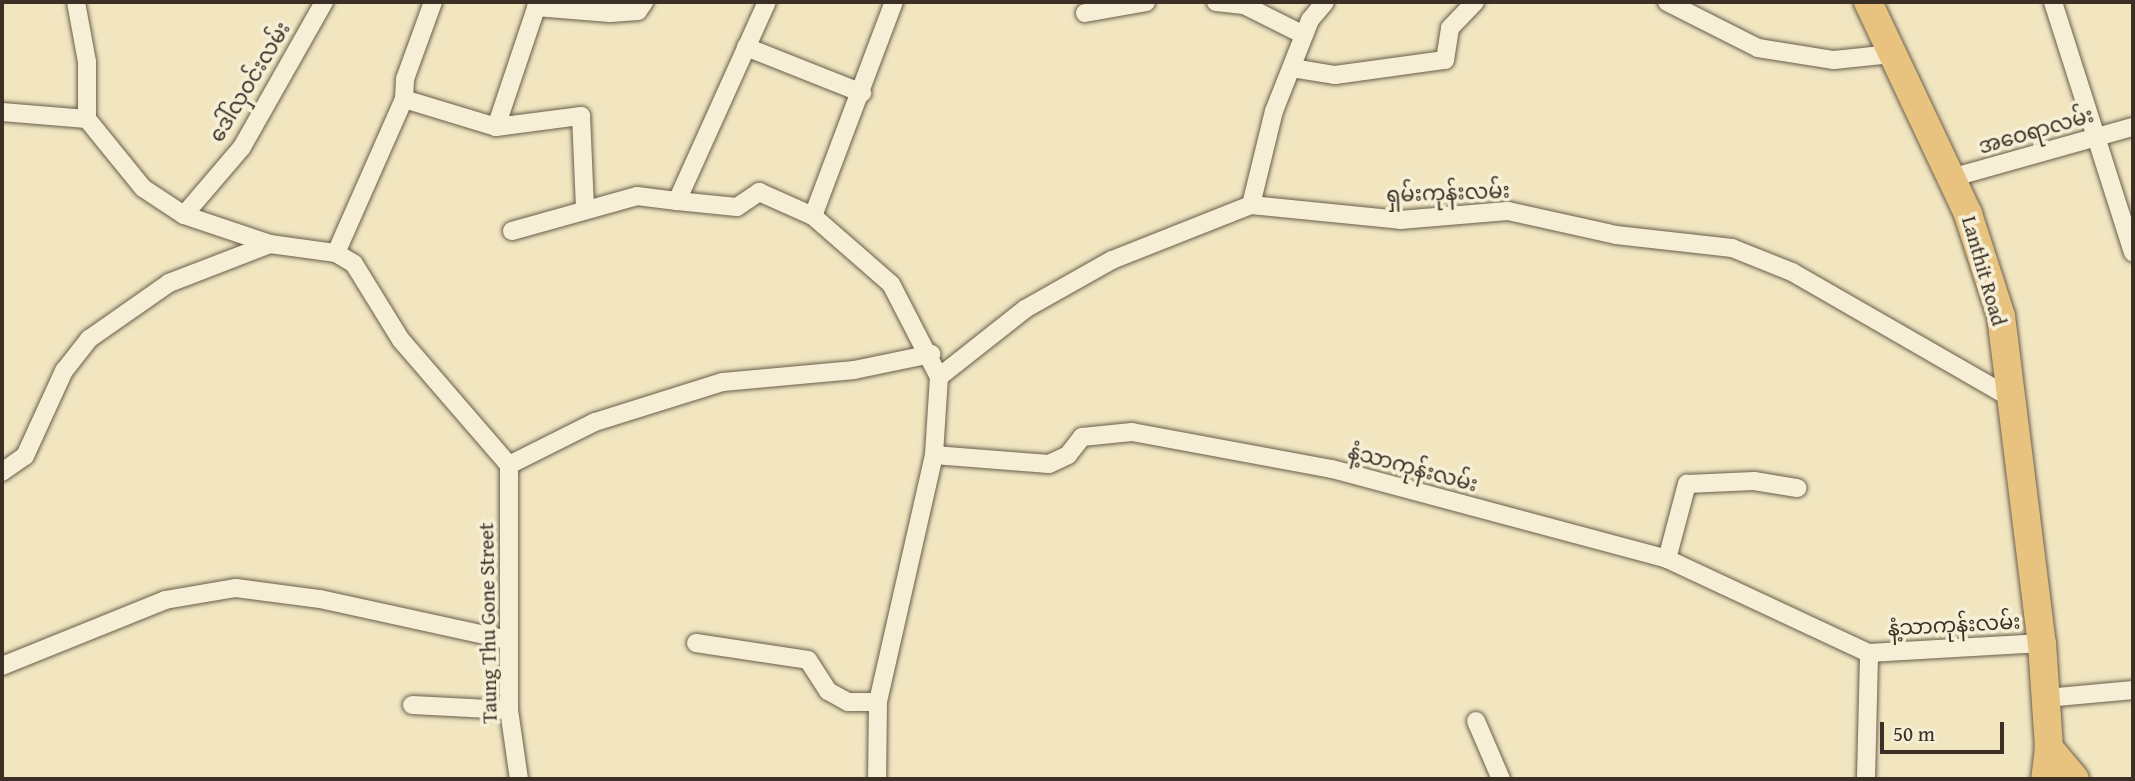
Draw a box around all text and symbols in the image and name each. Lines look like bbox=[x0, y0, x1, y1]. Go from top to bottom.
street label: ဒေါ်လှဝင်းလမ်း bbox=[204, 17, 296, 147]
street label: အဝေရာလမ်း bbox=[1975, 103, 2097, 159]
street label: ရှမ်းကုန်းလမ်း bbox=[1386, 178, 1510, 208]
street label: Lanthit Road bbox=[1956, 213, 2012, 329]
street label: နံ့သာကုန်းလမ်း bbox=[1345, 439, 1481, 497]
street label: Taung Thu Gone Street bbox=[474, 522, 502, 724]
street label: နံ့သာကုန်းလမ်း bbox=[1887, 609, 2021, 641]
scale bar bbox=[1883, 708, 2007, 752]
text: 50 m bbox=[1893, 718, 1935, 749]

